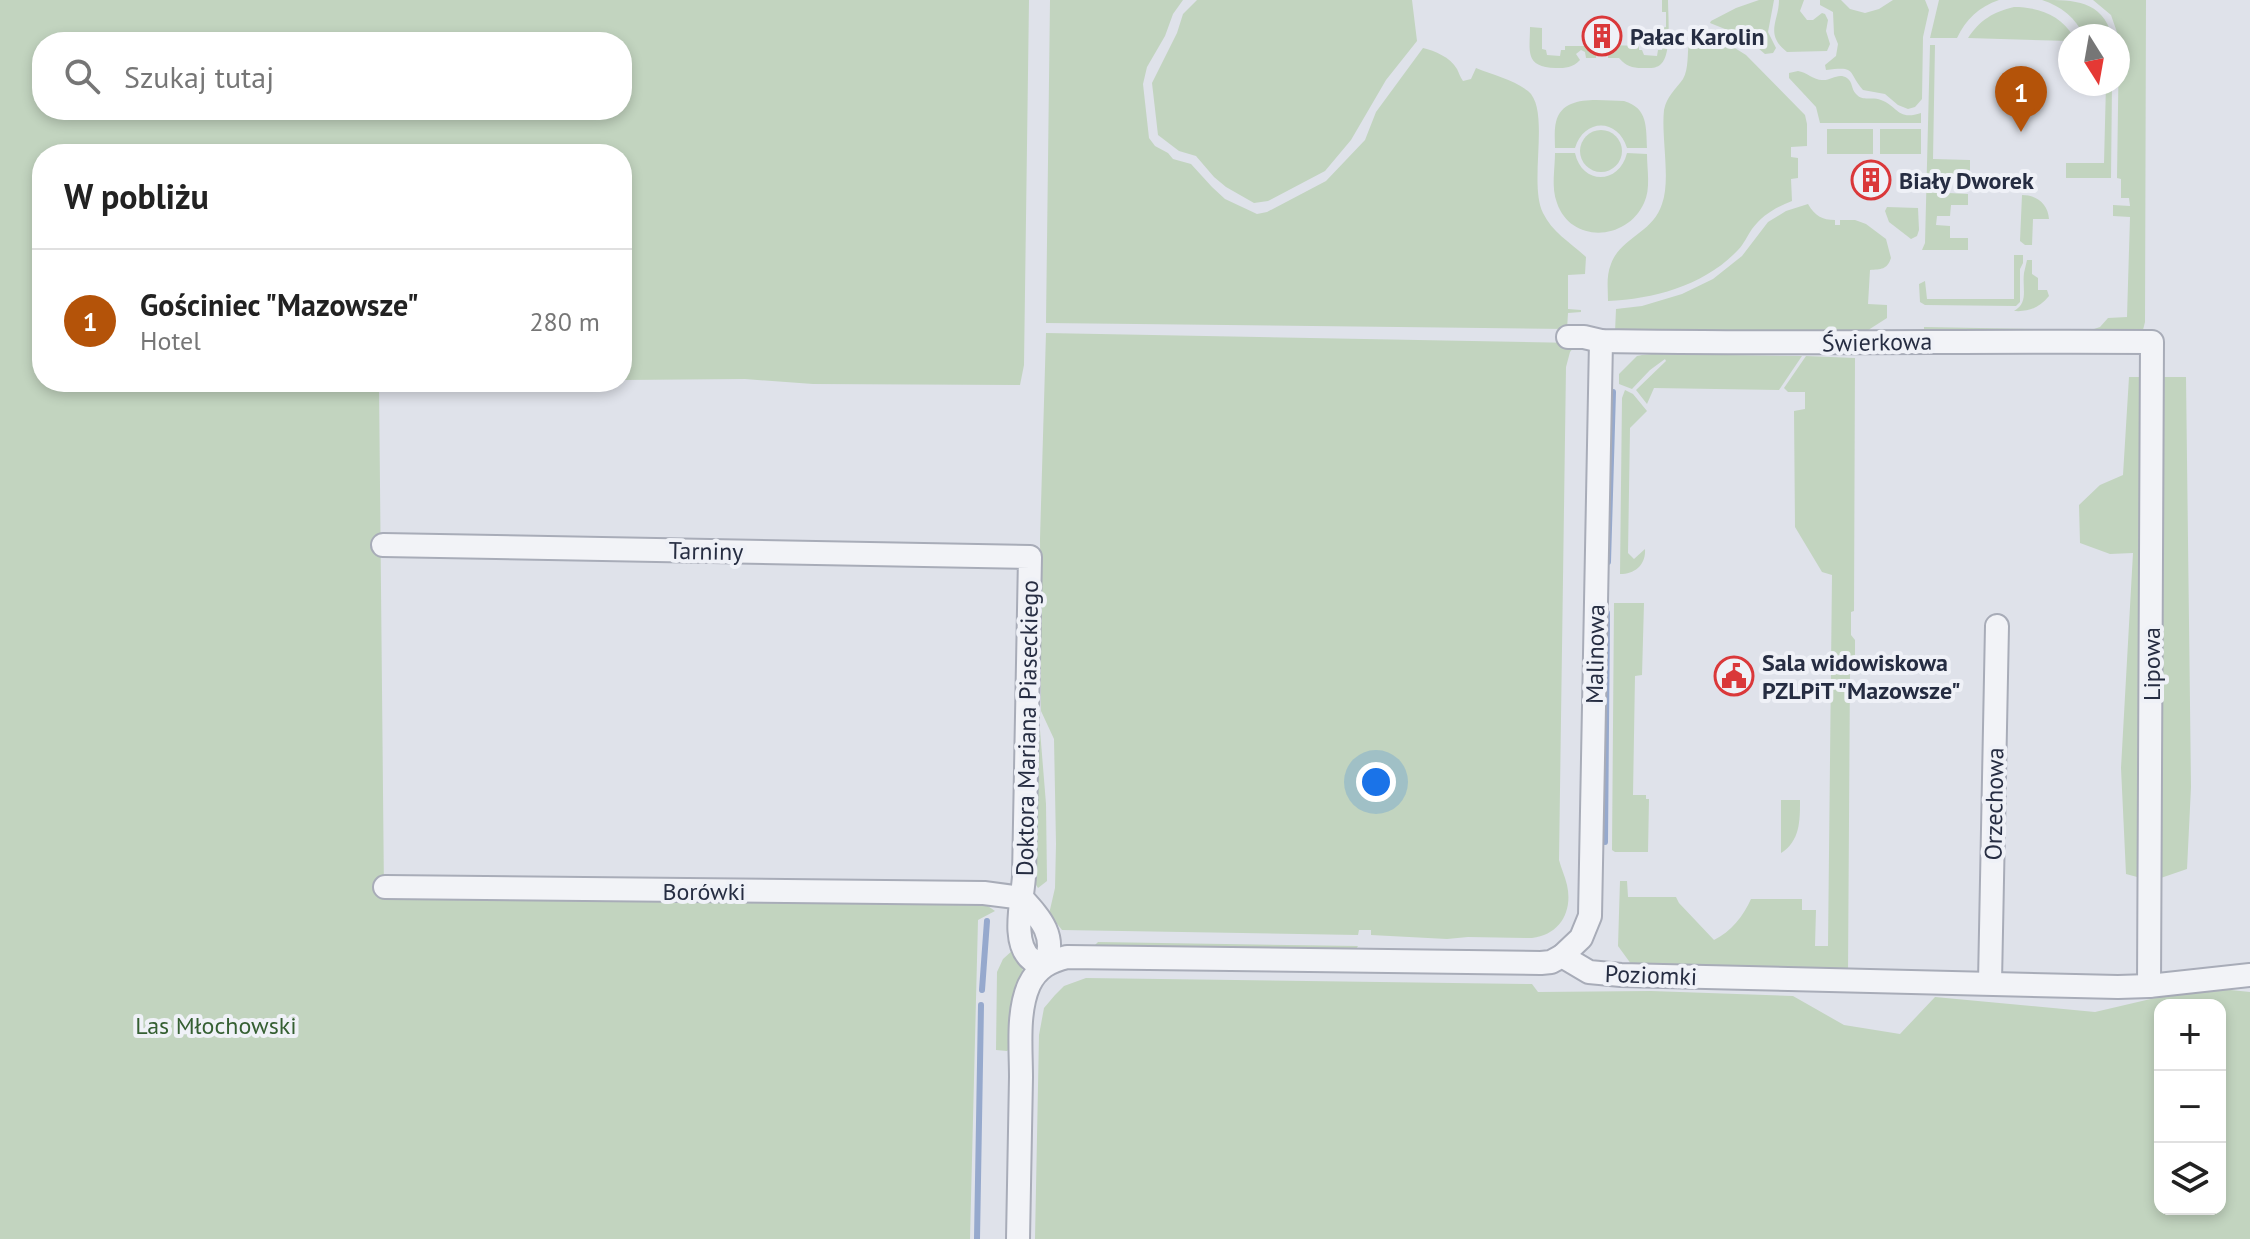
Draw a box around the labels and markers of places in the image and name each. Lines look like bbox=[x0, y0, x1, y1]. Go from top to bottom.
building icon: Pałac Karolin bbox=[1581, 15, 1623, 57]
place label: Pałac Karolin bbox=[1630, 21, 1765, 52]
pin: 1 bbox=[1995, 66, 2047, 132]
building icon: Biały Dworek bbox=[1850, 159, 1892, 201]
place label: Biały Dworek bbox=[1899, 165, 2034, 196]
place label: Sala widowiskowa PZLPiT "Mazowsze" bbox=[1762, 647, 1961, 706]
public building icon: Sala widowiskowa PZLPiT "Mazowsze" bbox=[1713, 655, 1755, 697]

